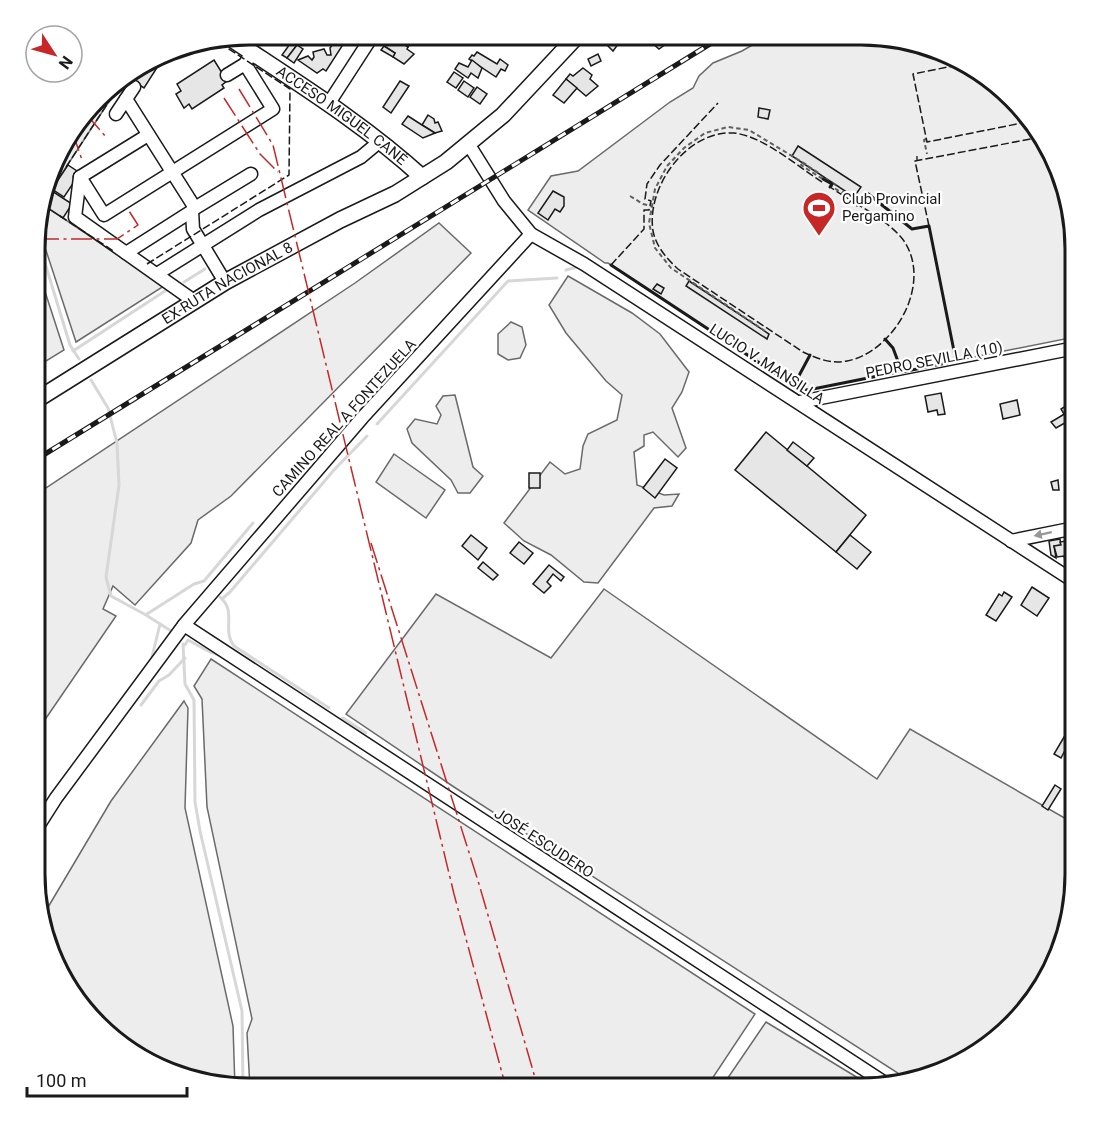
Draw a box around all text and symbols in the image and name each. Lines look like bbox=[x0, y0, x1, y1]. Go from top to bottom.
north arrow bbox=[24, 24, 84, 84]
text: N bbox=[55, 52, 77, 73]
street label: ACCESO MIGUEL CANÉ bbox=[273, 62, 411, 169]
sports icon: Club Provincial Pergamino bbox=[801, 190, 837, 237]
place label: Club Provincial Pergamino bbox=[842, 190, 941, 225]
street label: EX-RUTA NACIONAL 8 bbox=[159, 238, 296, 328]
street label: LUCIO V. MANSILLA bbox=[706, 320, 828, 408]
street label: CAMINO REAL A FONTEZUELA bbox=[268, 335, 420, 501]
street label: PEDRO SEVILLA (10) bbox=[864, 338, 1004, 382]
one-way arrow bbox=[1033, 530, 1052, 539]
street label: JOSÉ ESCUDERO bbox=[491, 804, 597, 882]
scale bar bbox=[27, 1060, 188, 1098]
text: 100 m bbox=[36, 1070, 87, 1091]

